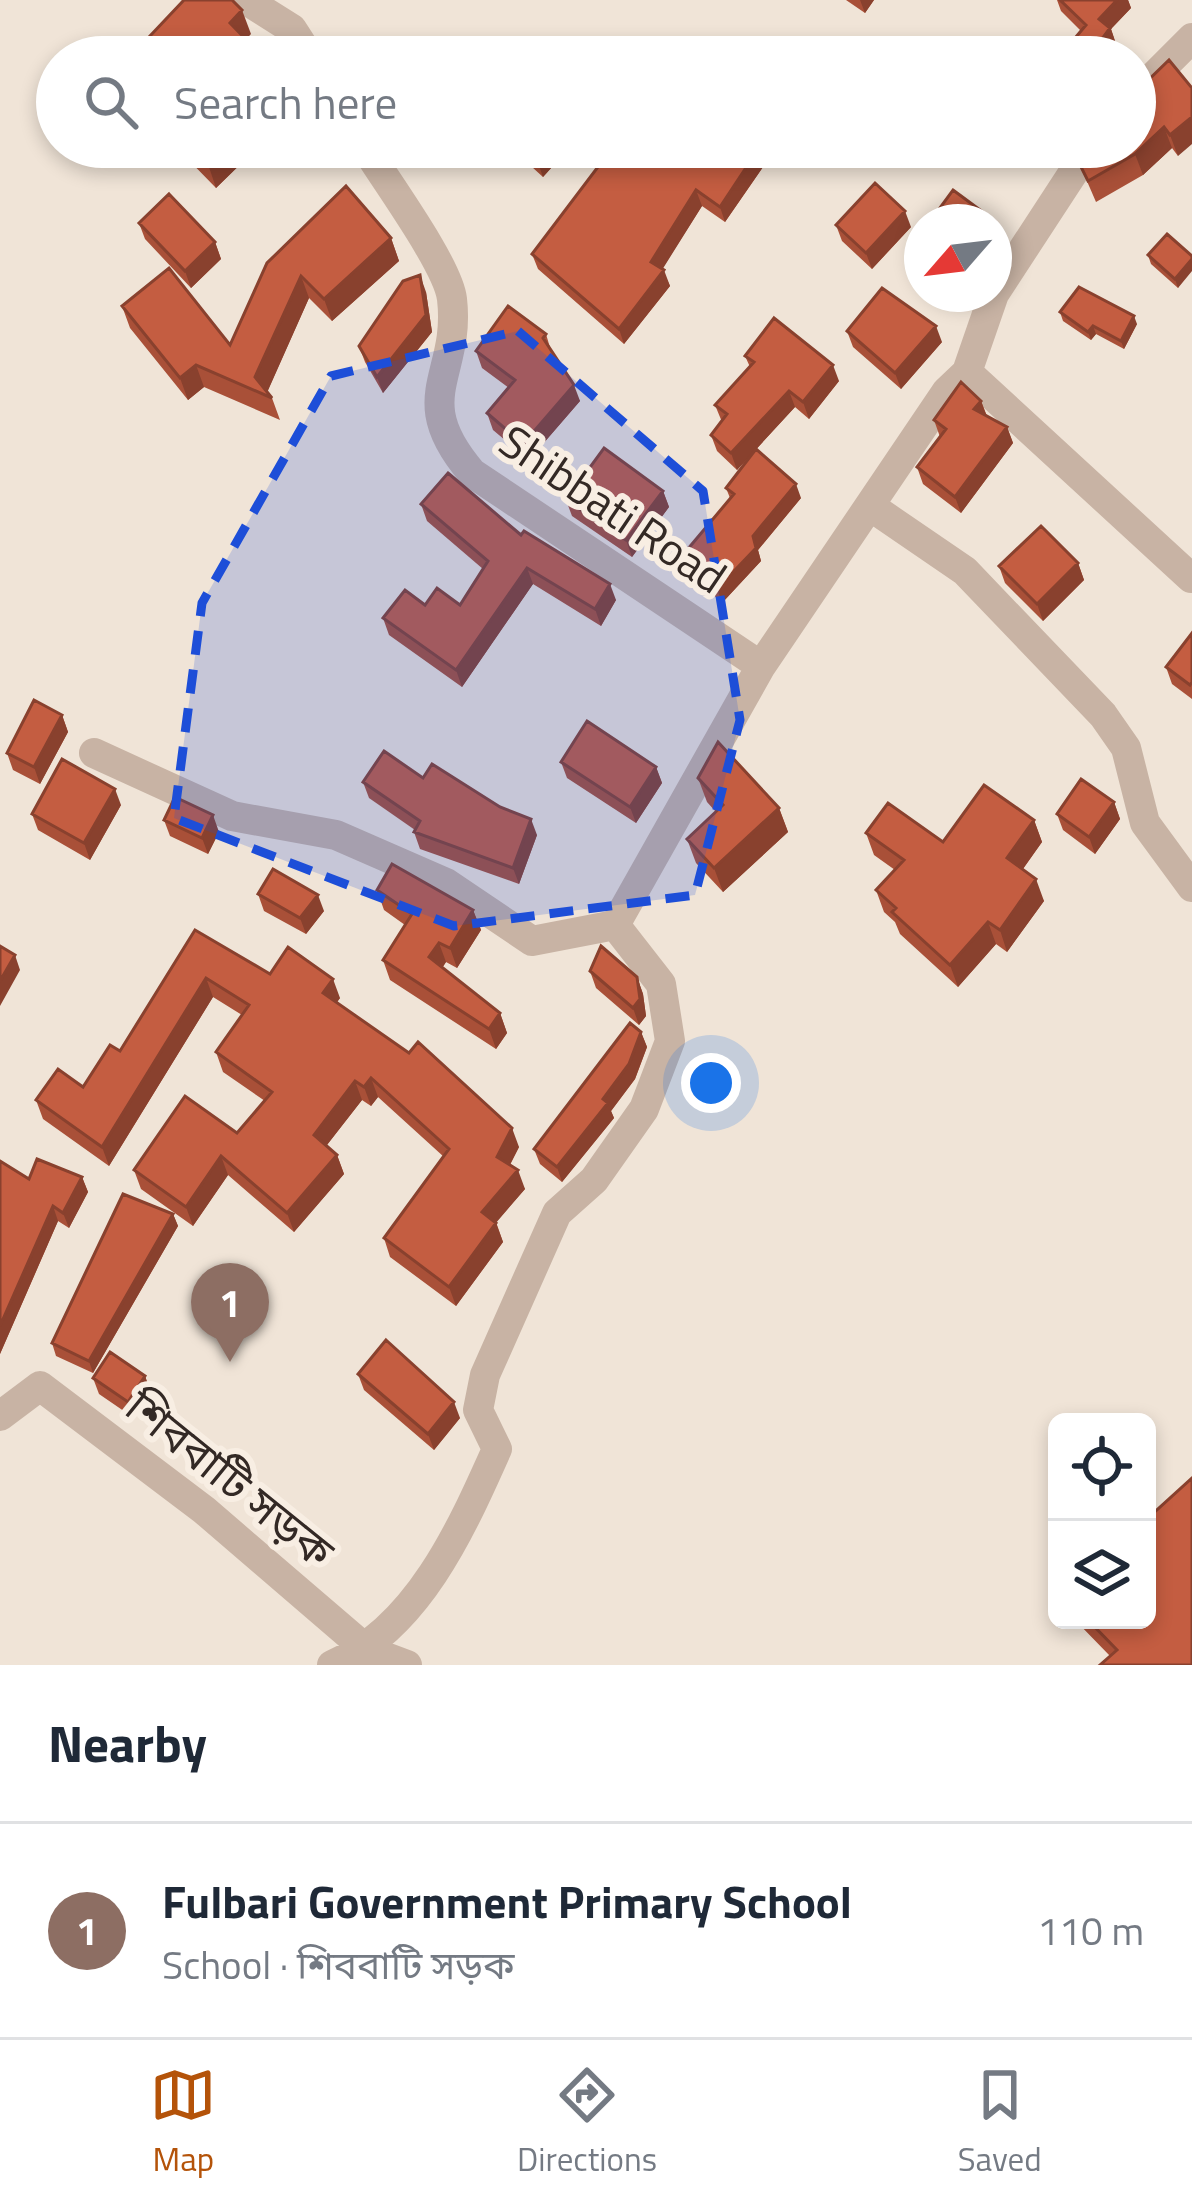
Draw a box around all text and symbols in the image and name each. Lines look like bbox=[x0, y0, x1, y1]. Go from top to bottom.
search box bbox=[36, 36, 1156, 168]
text: Search here bbox=[174, 68, 397, 136]
icon: search bbox=[78, 69, 144, 135]
north arrow bbox=[904, 204, 1012, 312]
street label: Shibbati Road bbox=[486, 407, 741, 609]
your location bbox=[681, 1053, 741, 1113]
pin: 1 bbox=[191, 1263, 269, 1362]
street label: শিববাটি সড়ক bbox=[111, 1372, 350, 1584]
map controls bbox=[1048, 1413, 1156, 1629]
button: locate bbox=[1048, 1413, 1156, 1521]
button: layers bbox=[1048, 1521, 1156, 1629]
text: Nearby bbox=[48, 1704, 207, 1782]
text: Fulbari Government Primary School bbox=[162, 1867, 852, 1935]
text: 1 bbox=[76, 1901, 98, 1960]
text: 110 m bbox=[1037, 1901, 1144, 1960]
text: School · শিববাটি সড়ক bbox=[162, 1935, 515, 1994]
tab: Map bbox=[150, 2062, 216, 2184]
tab: Directions bbox=[517, 2062, 657, 2184]
tab: Saved bbox=[958, 2062, 1042, 2184]

